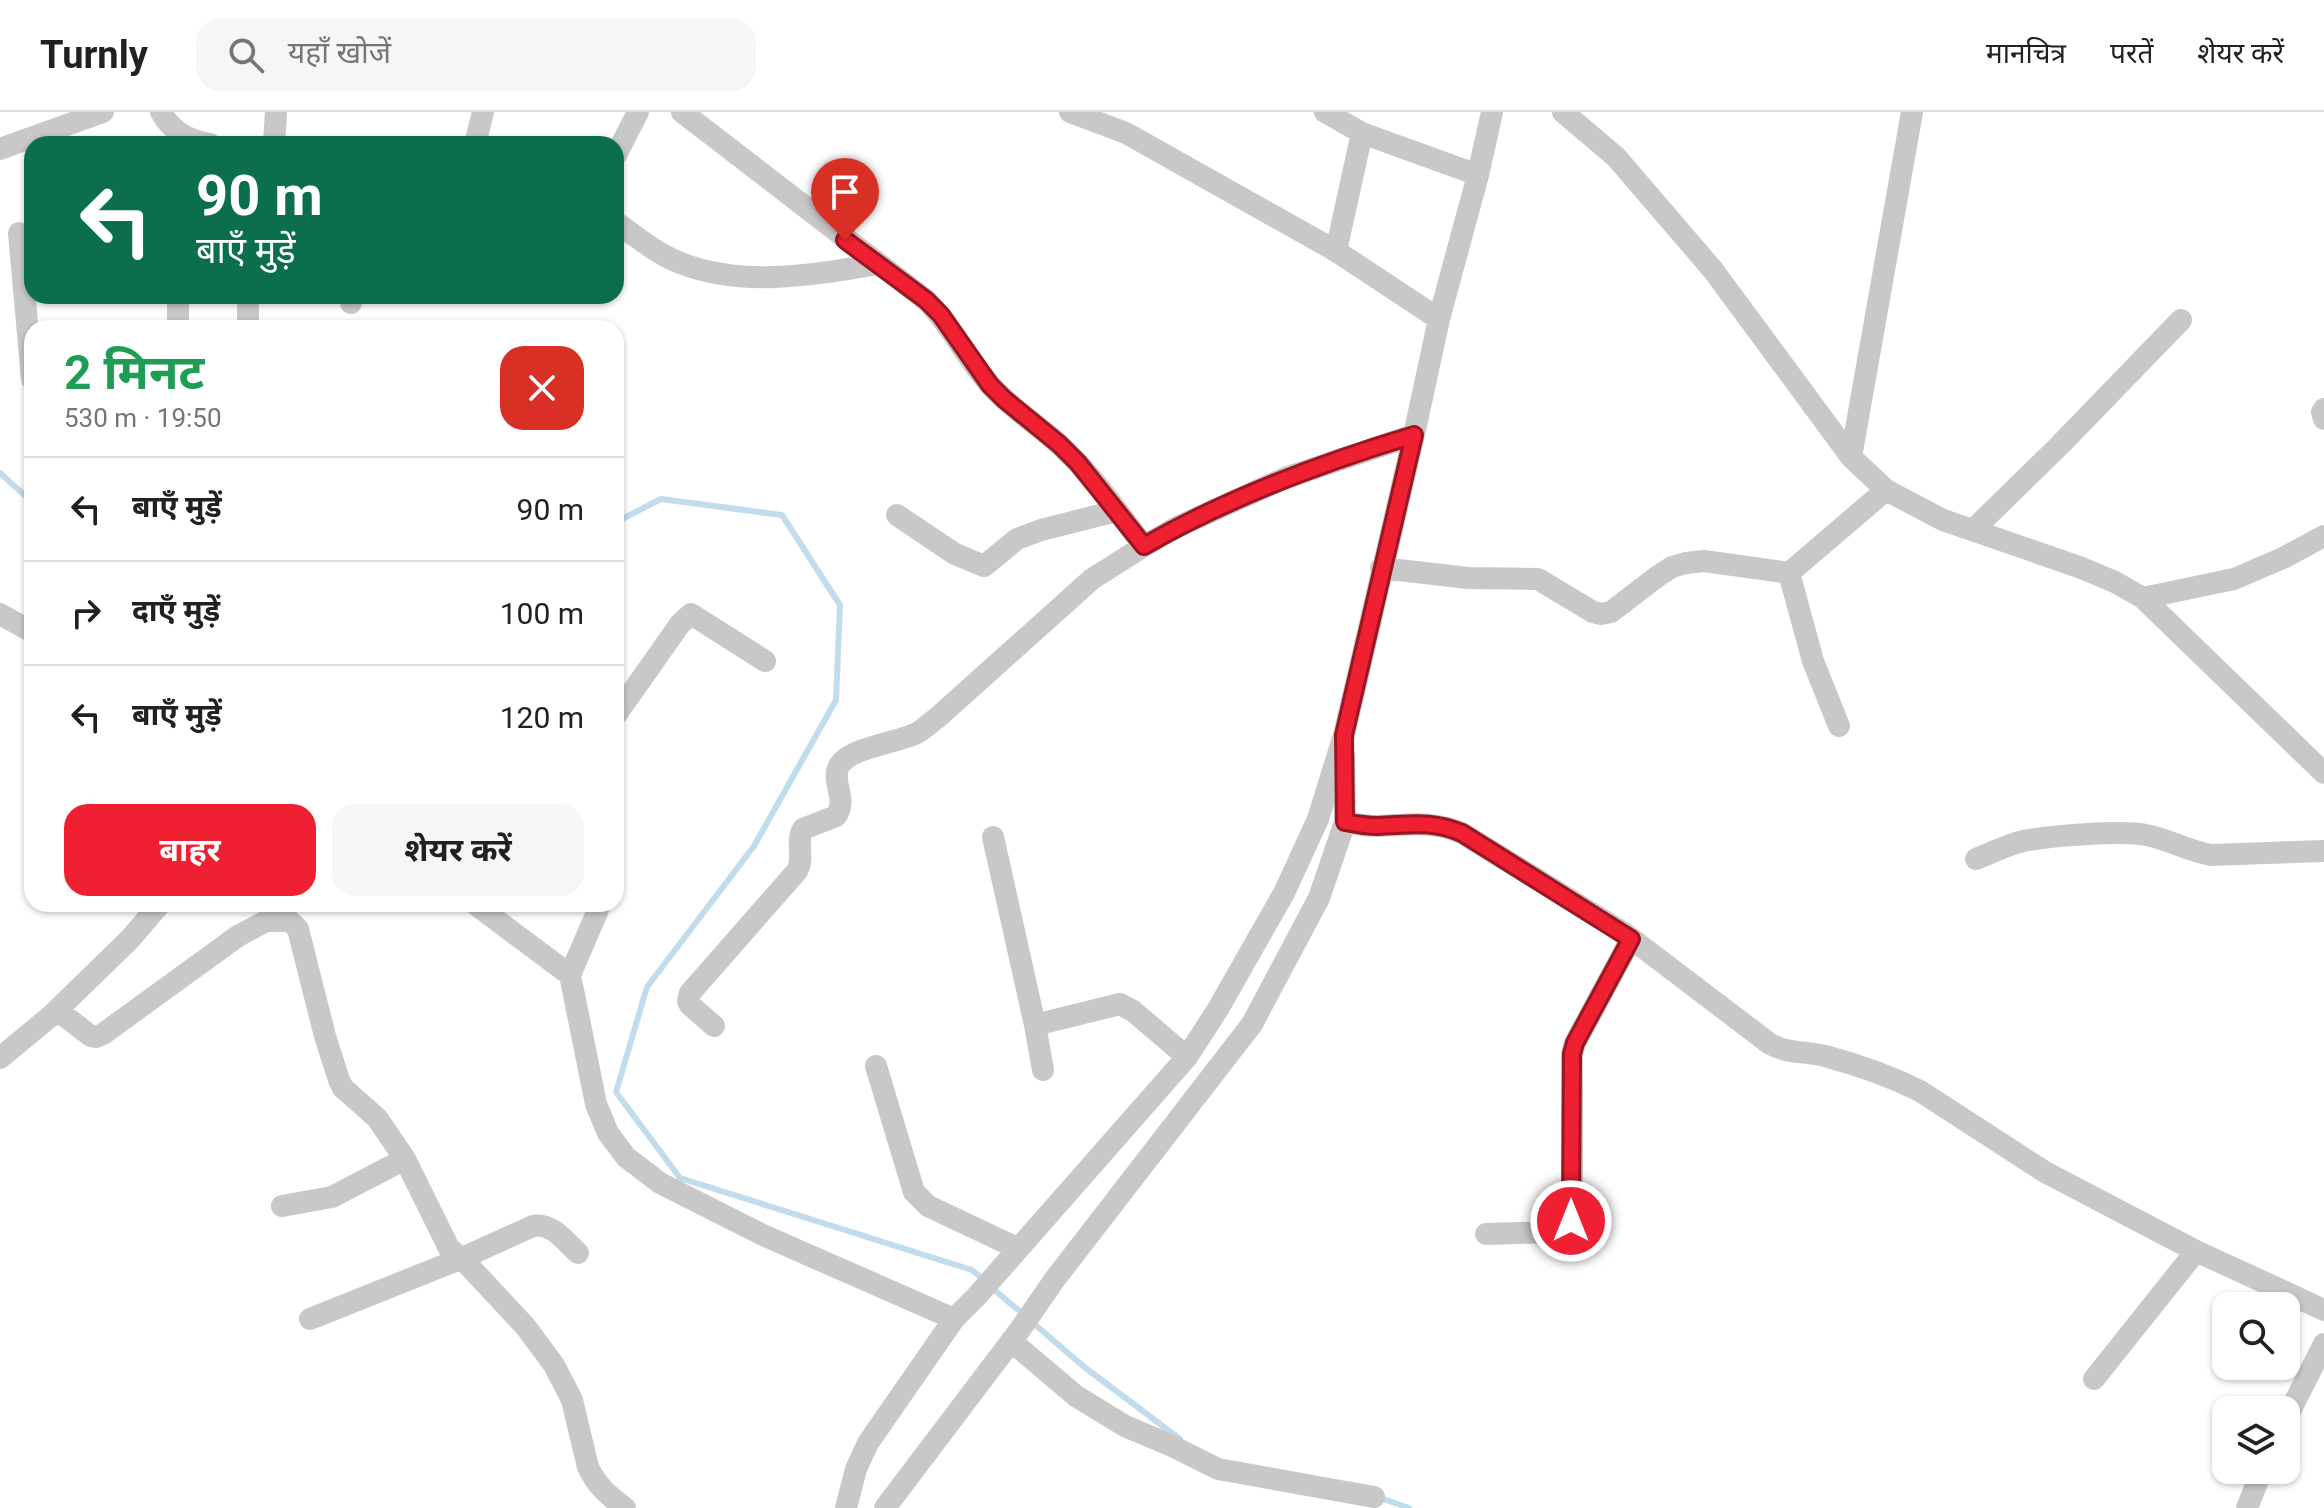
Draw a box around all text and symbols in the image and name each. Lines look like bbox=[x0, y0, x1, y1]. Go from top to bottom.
search box bbox=[196, 19, 756, 91]
text: Turnly bbox=[40, 33, 148, 77]
icon: search bbox=[224, 33, 268, 77]
text: यहाँ खोजें bbox=[288, 35, 391, 70]
text: मानचित्र bbox=[1986, 37, 2066, 70]
text: परतें bbox=[2110, 37, 2153, 70]
text: शेयर करें bbox=[2197, 37, 2284, 70]
pin bbox=[811, 158, 879, 240]
text: 90 m bbox=[196, 163, 323, 229]
icon: left bbox=[64, 168, 168, 272]
icon: arrive bbox=[823, 170, 867, 214]
text: बाएँ मुड़ें bbox=[196, 230, 296, 272]
text: 2 मिनट bbox=[64, 344, 204, 401]
button: close bbox=[500, 346, 584, 430]
text: 530 m · 19:50 bbox=[64, 403, 222, 433]
icon: left bbox=[64, 487, 108, 531]
text: बाएँ मुड़ें bbox=[132, 489, 222, 524]
text: 90 m bbox=[517, 492, 584, 527]
icon: right bbox=[64, 591, 108, 635]
text: दाएँ मुड़ें bbox=[132, 593, 220, 628]
text: 100 m bbox=[500, 596, 584, 631]
icon: left bbox=[64, 695, 108, 739]
text: बाएँ मुड़ें bbox=[132, 697, 222, 732]
text: 120 m bbox=[500, 700, 584, 735]
button: बाहर bbox=[64, 804, 316, 896]
button: शेयर करें bbox=[332, 804, 584, 896]
position arrow bbox=[1529, 1179, 1613, 1263]
map controls bbox=[2212, 1292, 2300, 1484]
button: search bbox=[2212, 1292, 2300, 1380]
button: layers bbox=[2212, 1396, 2300, 1484]

